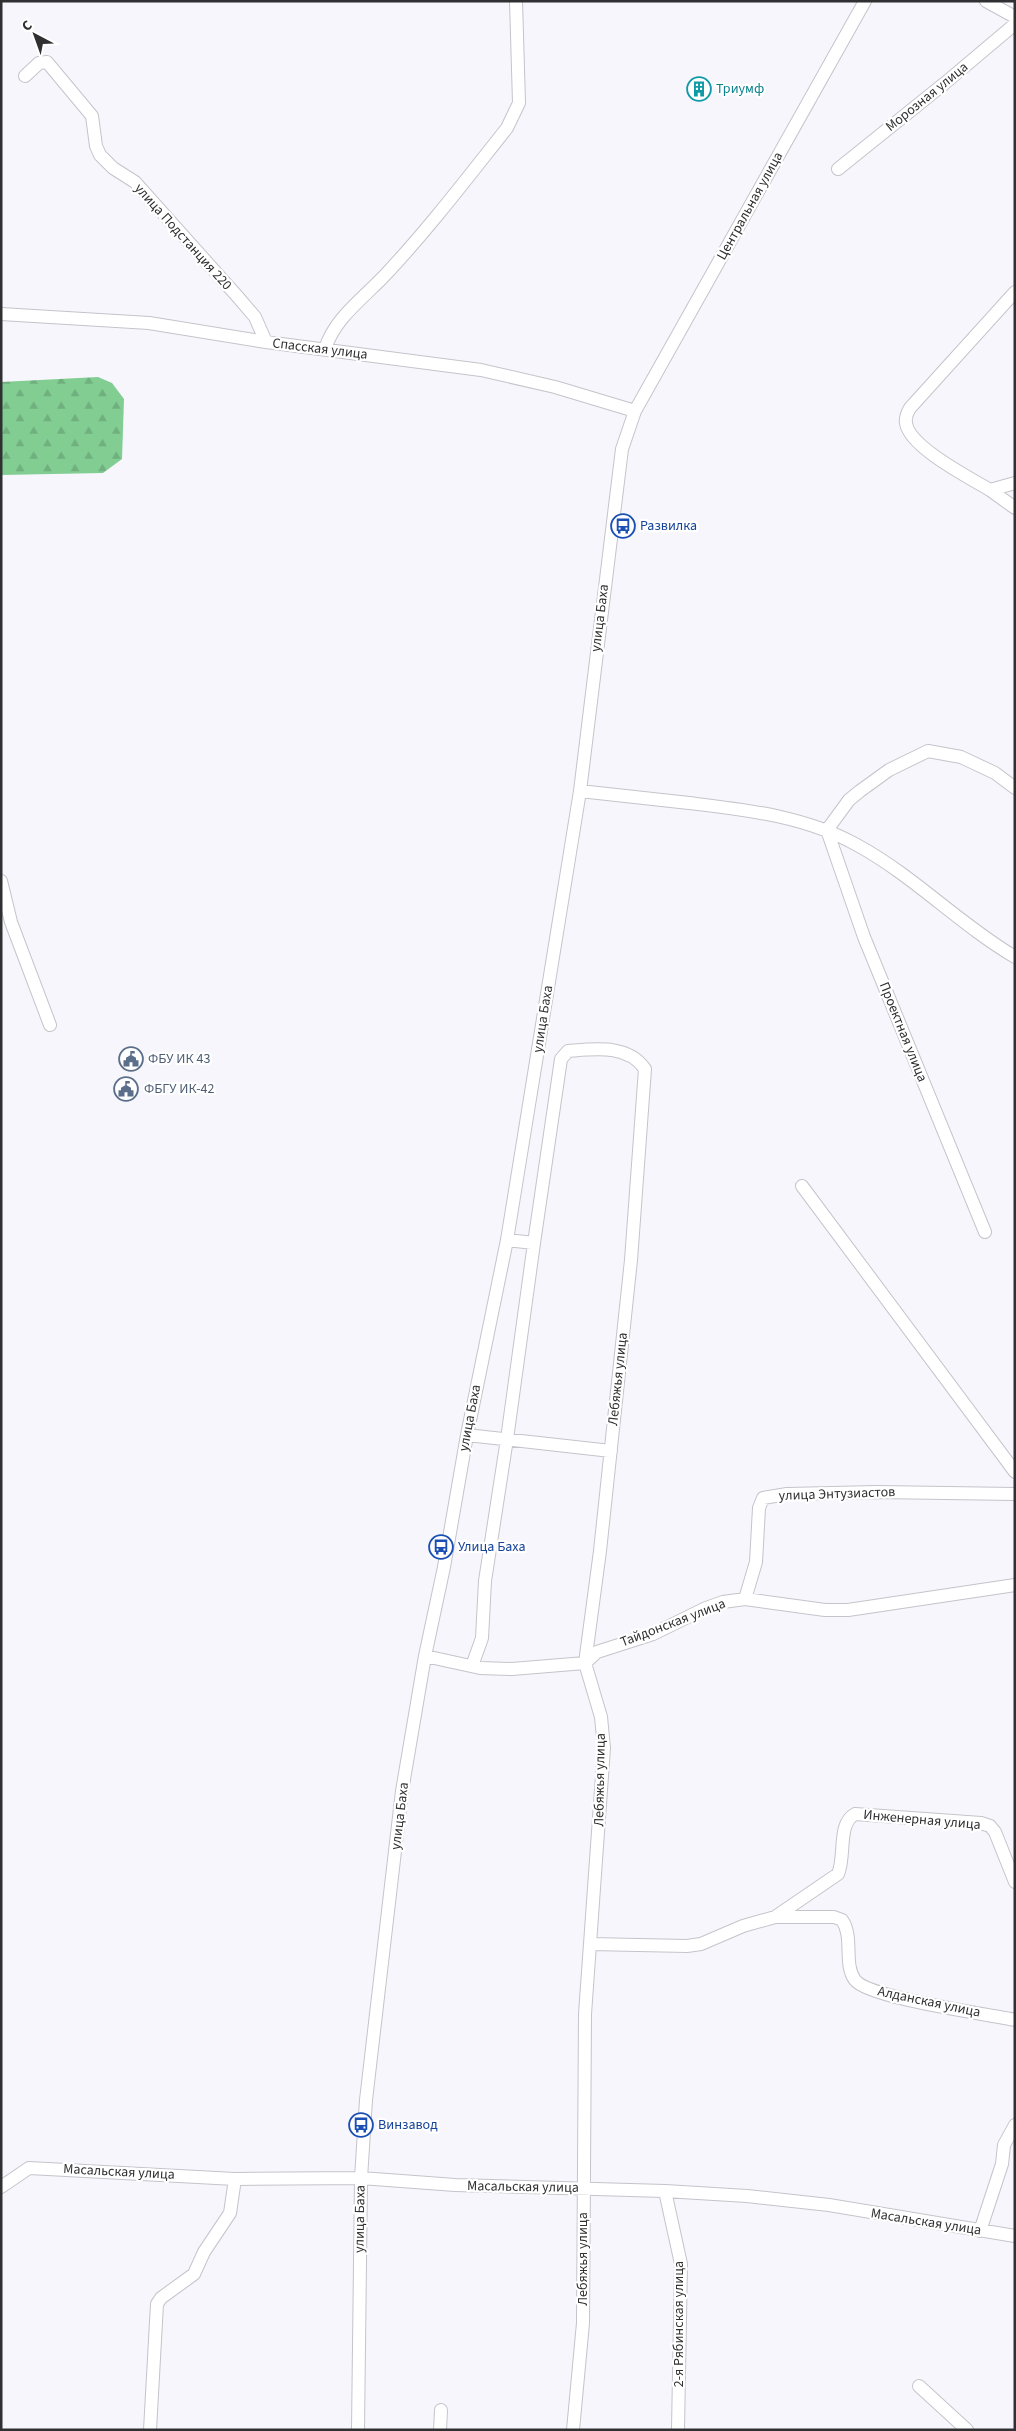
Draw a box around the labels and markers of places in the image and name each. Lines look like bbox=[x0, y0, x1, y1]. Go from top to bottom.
building icon: Триумф bbox=[686, 76, 712, 102]
place label: Триумф bbox=[716, 79, 764, 99]
bus stop icon: Развилка bbox=[610, 513, 636, 539]
place label: Развилка bbox=[640, 516, 697, 536]
public building icon: ФБУ ИК 43 bbox=[118, 1046, 144, 1072]
place label: ФБУ ИК 43 bbox=[148, 1049, 210, 1069]
public building icon: ФБГУ ИК-42 bbox=[113, 1076, 139, 1102]
place label: ФБГУ ИК-42 bbox=[144, 1079, 215, 1099]
bus stop icon: Улица Баха bbox=[428, 1534, 454, 1560]
place label: Улица Баха bbox=[458, 1537, 525, 1557]
bus stop icon: Винзавод bbox=[348, 2112, 374, 2138]
place label: Винзавод bbox=[378, 2115, 438, 2135]

